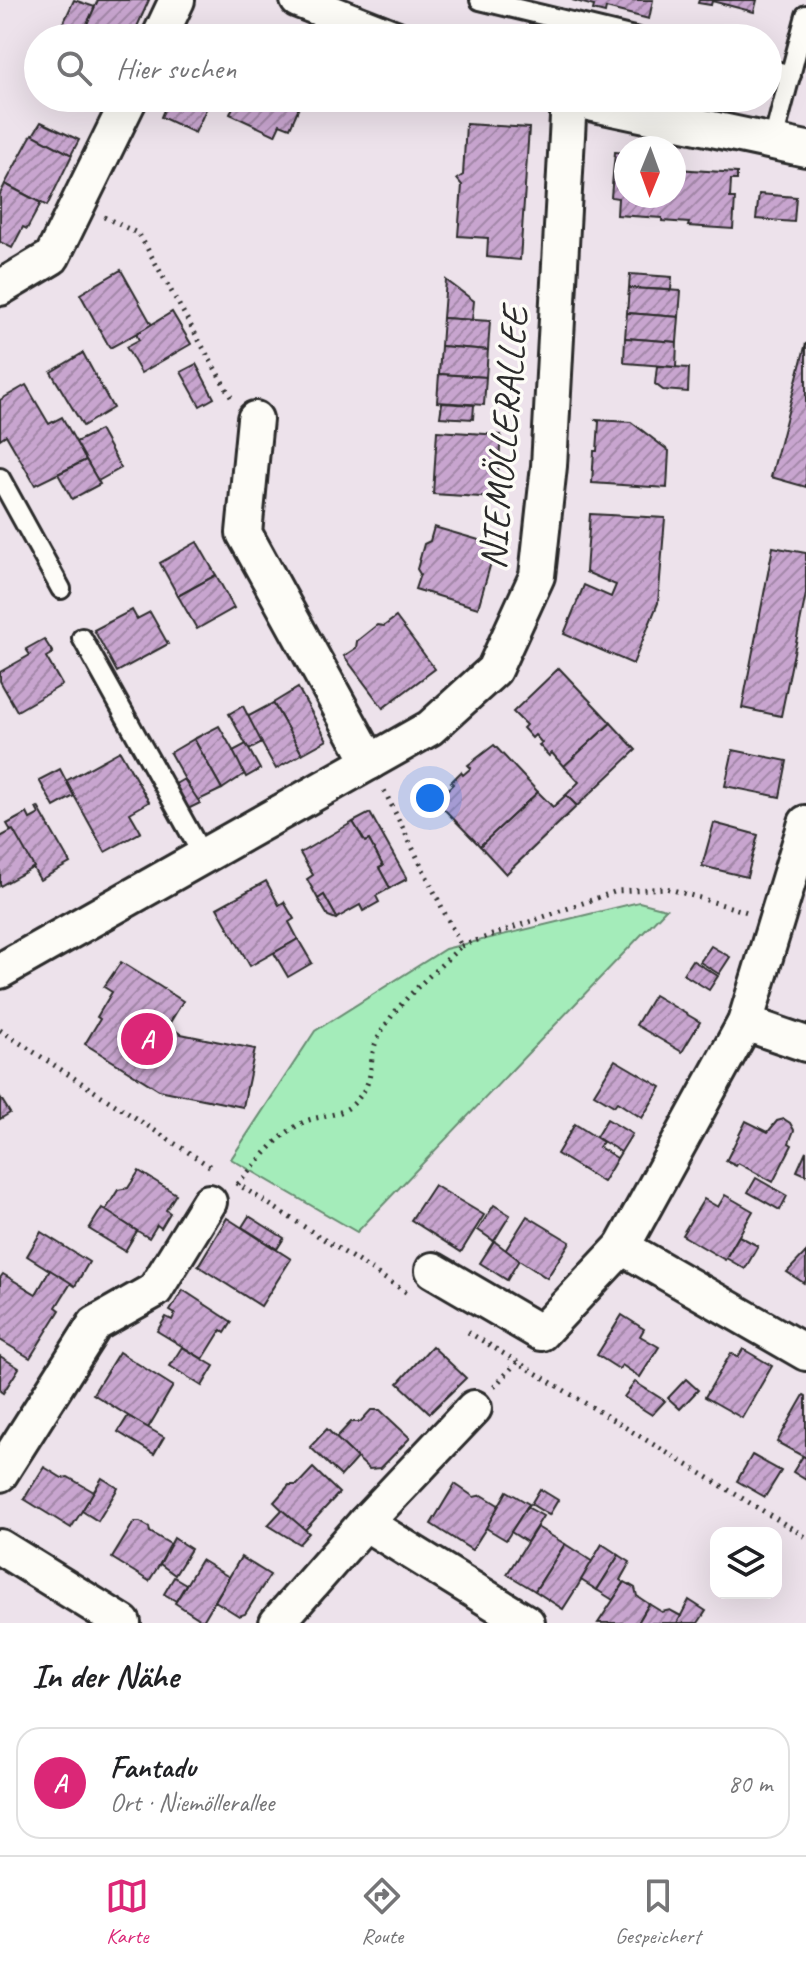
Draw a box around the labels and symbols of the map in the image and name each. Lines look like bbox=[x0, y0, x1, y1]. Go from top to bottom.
north arrow bbox=[614, 136, 686, 208]
street label: NIEMÖLLERALLEE bbox=[469, 300, 539, 571]
your location bbox=[410, 778, 450, 818]
pin: A bbox=[121, 1009, 173, 1069]

